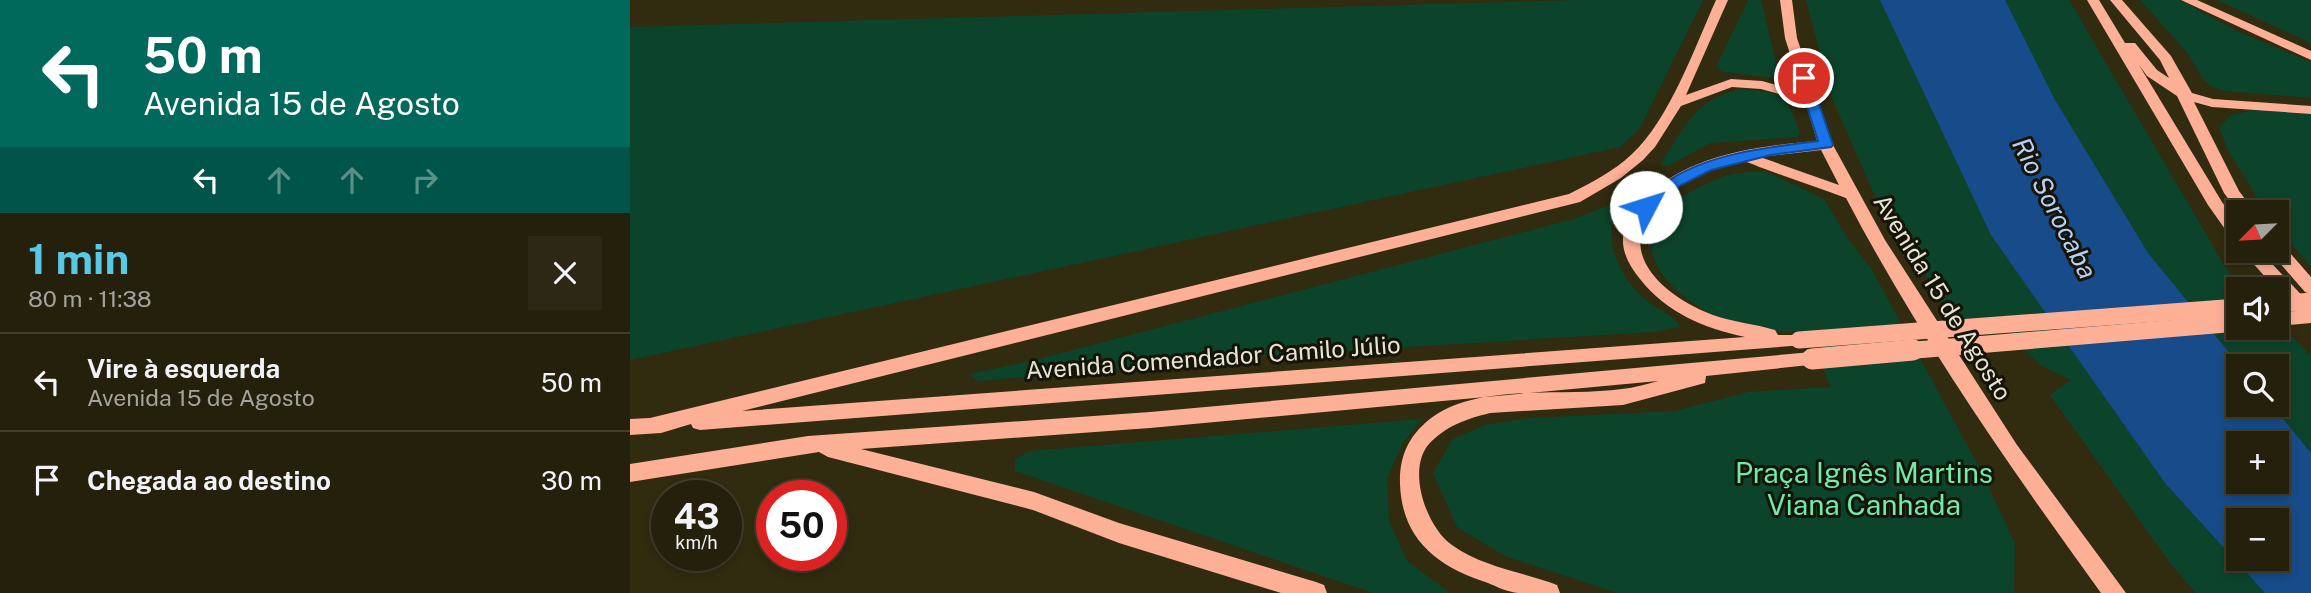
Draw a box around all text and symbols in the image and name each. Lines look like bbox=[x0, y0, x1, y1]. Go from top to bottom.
text: 50 m bbox=[143, 26, 263, 84]
icon: left bbox=[28, 28, 119, 119]
pin bbox=[1774, 48, 1834, 108]
icon: arrive bbox=[1785, 59, 1823, 97]
text: Avenida 15 de Agosto bbox=[143, 85, 460, 122]
water label: Rio Sorocaba bbox=[2006, 132, 2104, 284]
icon: left bbox=[187, 161, 225, 199]
icon: ahead bbox=[260, 161, 298, 199]
icon: ahead bbox=[333, 161, 371, 199]
icon: right bbox=[406, 161, 444, 199]
position arrow bbox=[1609, 170, 1683, 244]
street label: Avenida 15 de Agosto bbox=[1868, 189, 2018, 405]
north arrow bbox=[2226, 200, 2289, 262]
map controls bbox=[2226, 200, 2289, 571]
text: 1 min bbox=[28, 234, 129, 283]
button: close bbox=[528, 236, 602, 310]
button: sound bbox=[2226, 277, 2289, 340]
text: 80 m · 11:38 bbox=[28, 285, 152, 312]
street label: Avenida Comendador Camilo Júlio bbox=[1025, 330, 1401, 384]
text: Vire à esquerda bbox=[87, 353, 280, 384]
button: search bbox=[2226, 354, 2289, 417]
icon: left bbox=[28, 363, 66, 401]
text: 50 m bbox=[541, 367, 602, 398]
text: Avenida 15 de Agosto bbox=[87, 384, 315, 411]
button: + bbox=[2226, 431, 2289, 494]
park label: Praça Ignês Martins Viana Canhada bbox=[1735, 456, 1993, 521]
icon: arrive bbox=[28, 461, 66, 499]
text: Chegada ao destino bbox=[87, 465, 331, 496]
text: 30 m bbox=[541, 465, 602, 496]
speed limit sign: 50 bbox=[756, 480, 847, 571]
text: 43 bbox=[673, 496, 720, 537]
button: − bbox=[2226, 508, 2289, 571]
text: km/h bbox=[675, 532, 718, 553]

